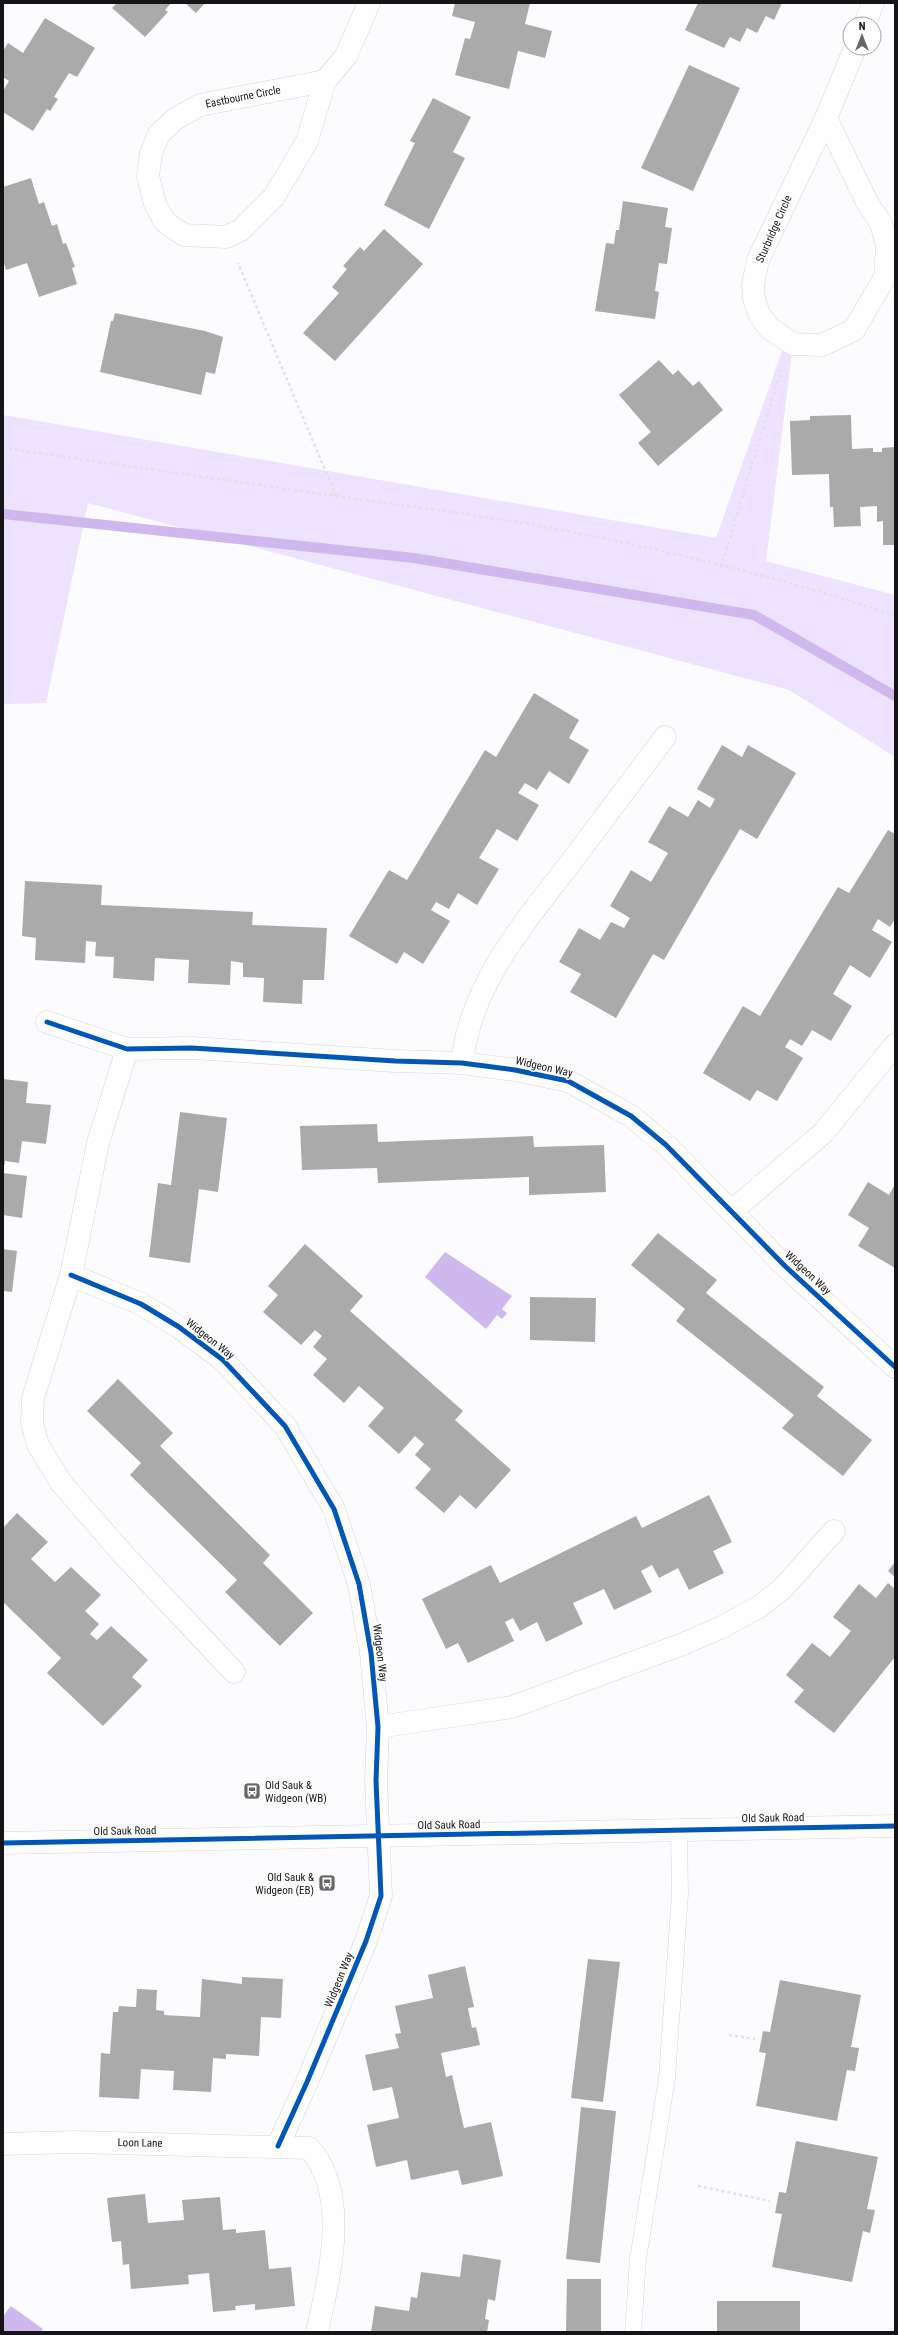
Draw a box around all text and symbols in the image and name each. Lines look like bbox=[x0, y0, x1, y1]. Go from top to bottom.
north arrow bbox=[842, 16, 882, 56]
text: N bbox=[859, 20, 866, 33]
street label: Eastbourne Circle bbox=[204, 83, 282, 111]
street label: Sturbridge Circle bbox=[753, 193, 795, 265]
street label: Widgeon Way bbox=[514, 1054, 574, 1080]
street label: Widgeon Way bbox=[782, 1248, 834, 1298]
street label: Widgeon Way bbox=[183, 1316, 237, 1362]
street label: Widgeon Way bbox=[370, 1623, 390, 1683]
place label: Old Sauk & Widgeon (WB) bbox=[265, 1779, 327, 1805]
bus stop icon: Old Sauk & Widgeon (WB) bbox=[242, 1781, 262, 1801]
street label: Old Sauk Road bbox=[741, 1811, 805, 1825]
street label: Old Sauk Road bbox=[417, 1818, 481, 1832]
street label: Old Sauk Road bbox=[93, 1824, 157, 1838]
place label: Old Sauk & Widgeon (EB) bbox=[255, 1871, 314, 1897]
bus stop icon: Old Sauk & Widgeon (EB) bbox=[317, 1873, 337, 1893]
street label: Widgeon Way bbox=[322, 1950, 356, 2009]
street label: Loon Lane bbox=[117, 2136, 163, 2150]

